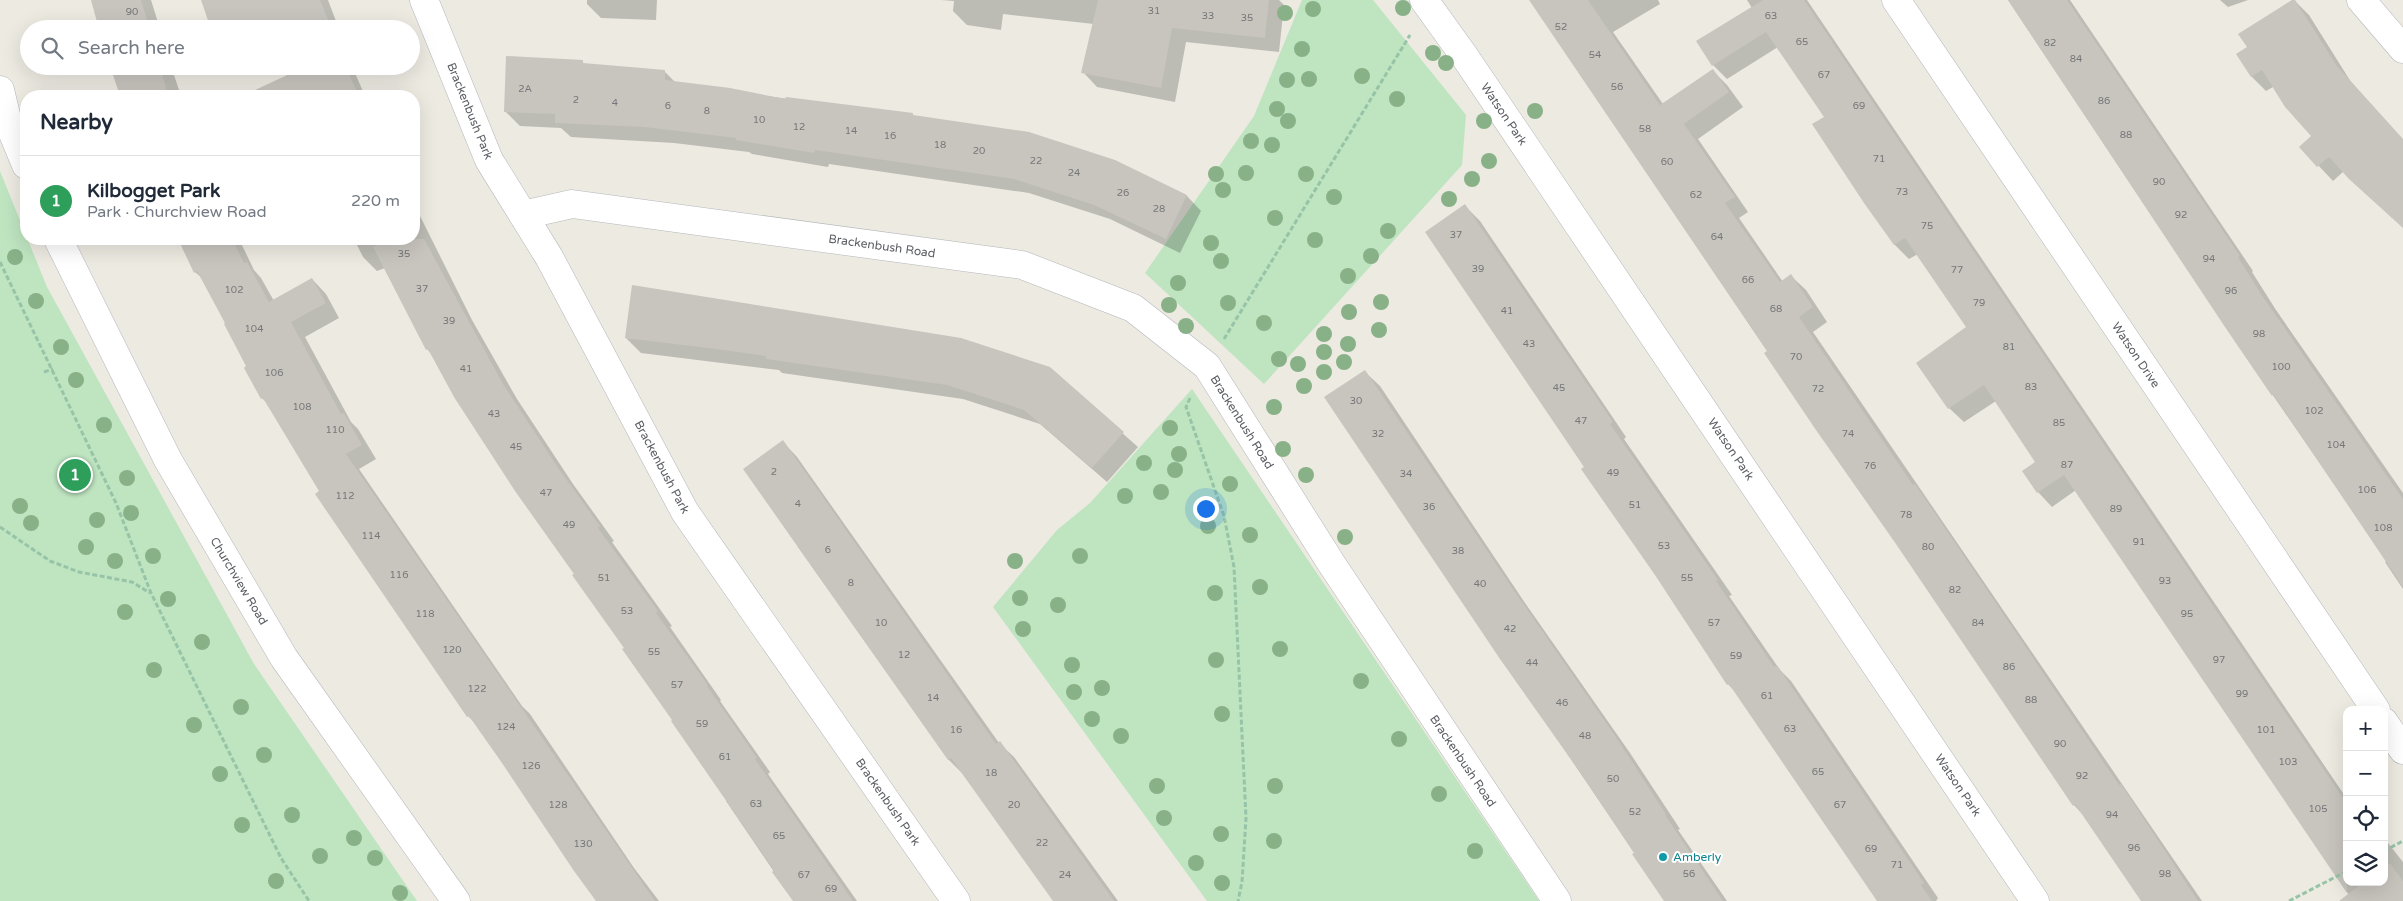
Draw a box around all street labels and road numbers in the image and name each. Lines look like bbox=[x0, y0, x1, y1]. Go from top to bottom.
street label: Brackenbush Park bbox=[444, 61, 496, 162]
street label: Watson Park bbox=[1478, 80, 1530, 148]
street label: Brackenbush Road bbox=[828, 232, 936, 260]
street label: Watson Drive bbox=[2109, 320, 2163, 391]
street label: Brackenbush Road bbox=[1208, 373, 1276, 471]
street label: Watson Park bbox=[1705, 415, 1757, 483]
street label: Brackenbush Park bbox=[632, 418, 693, 516]
street label: Churchview Road bbox=[207, 535, 271, 627]
street label: Brackenbush Road bbox=[1427, 712, 1499, 810]
street label: Watson Park bbox=[1932, 751, 1984, 819]
street label: Brackenbush Park bbox=[853, 756, 924, 849]

